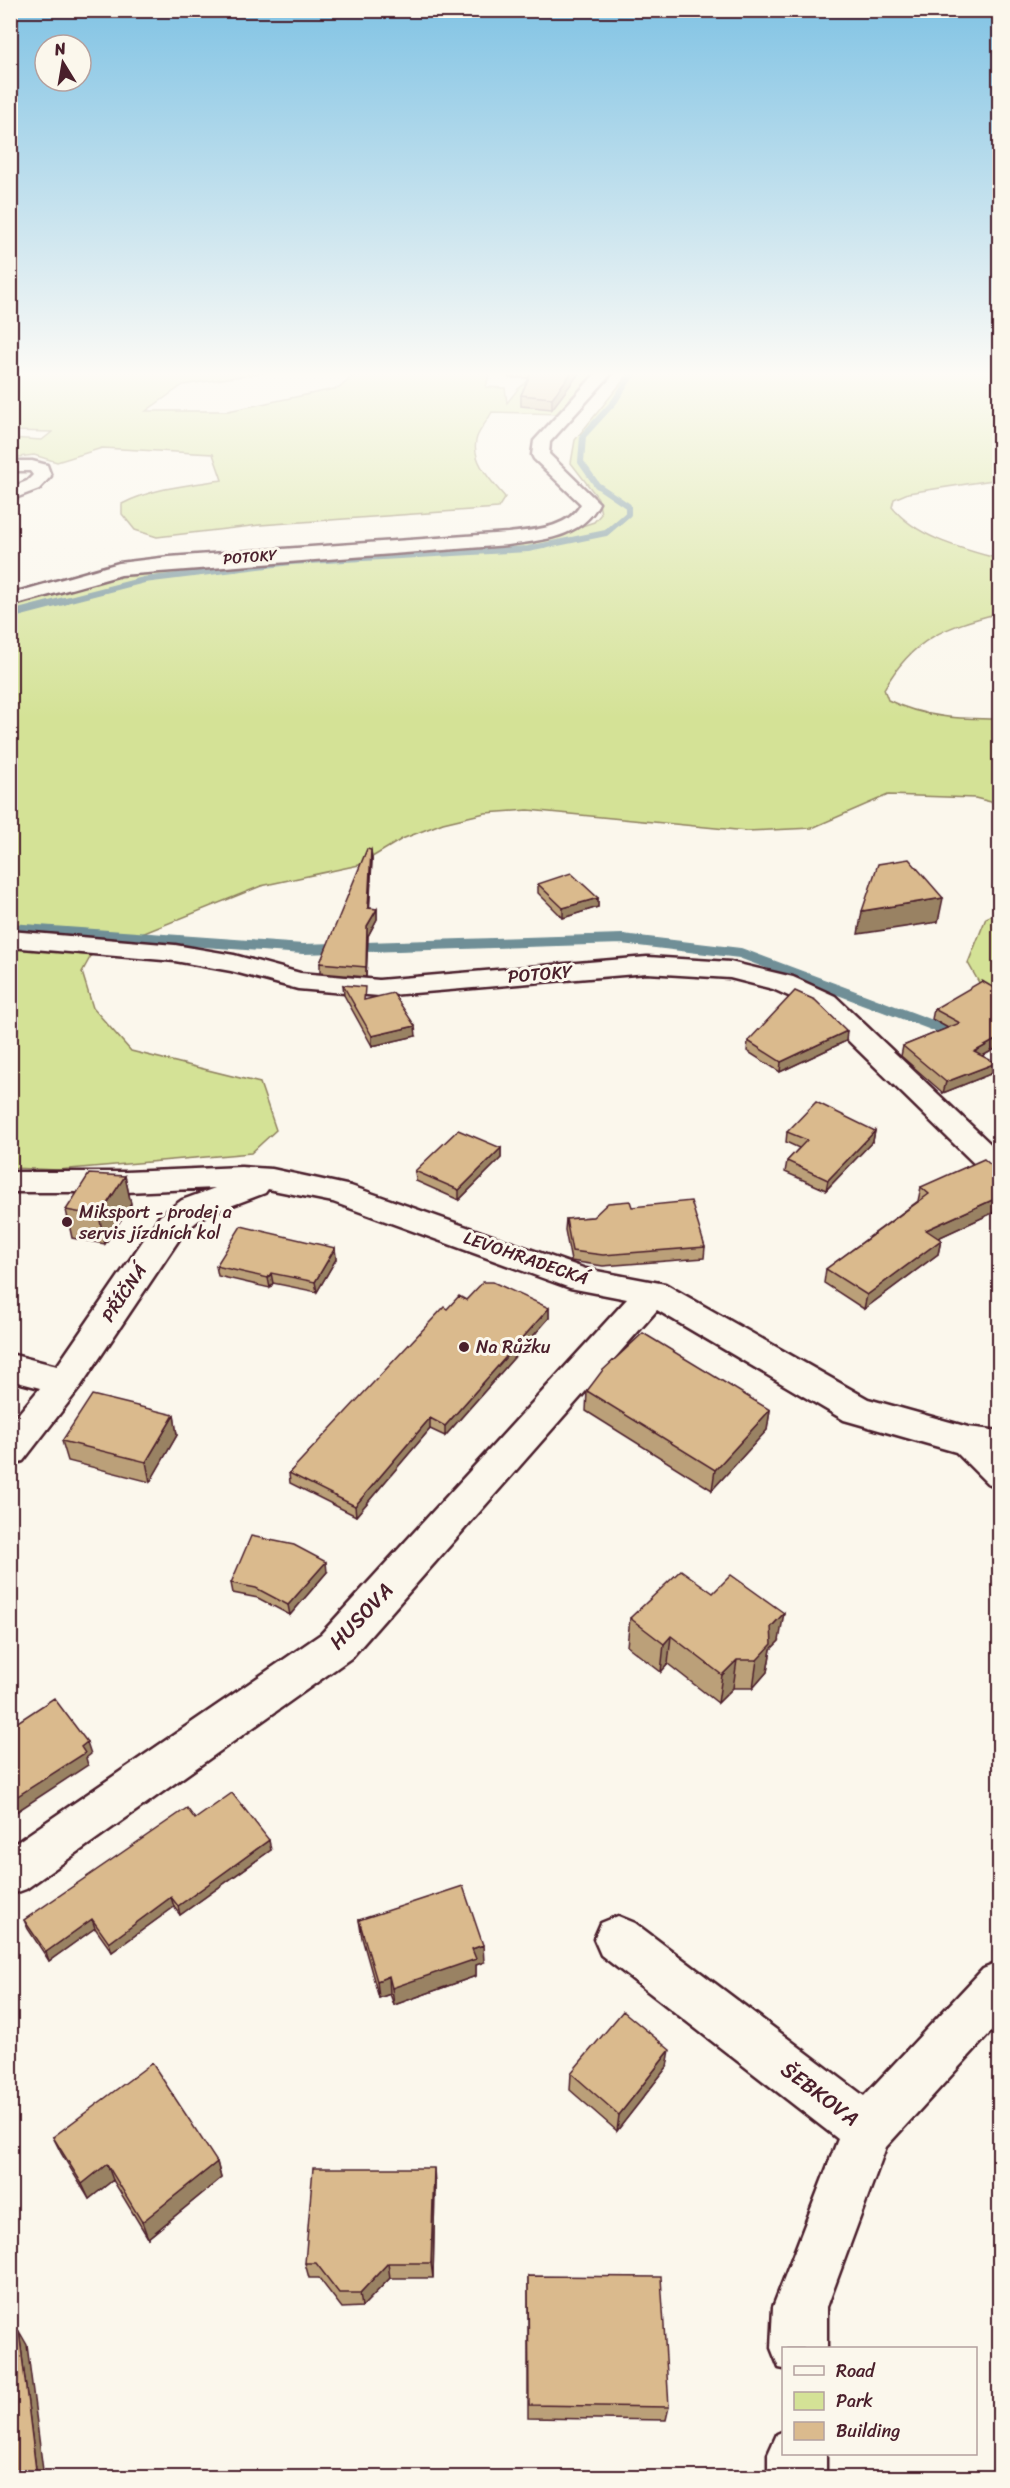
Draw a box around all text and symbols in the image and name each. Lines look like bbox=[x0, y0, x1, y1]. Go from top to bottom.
north arrow bbox=[33, 33, 93, 93]
text: N bbox=[51, 33, 69, 64]
street label: POTOKY bbox=[222, 542, 280, 572]
street label: POTOKY bbox=[506, 955, 575, 993]
place label: Miksport - prodej a servis jízdních kol bbox=[78, 1196, 232, 1249]
marker: Miksport - prodej a servis jízdních kol bbox=[60, 1215, 74, 1229]
street label: LEVOHRADECKÁ bbox=[459, 1222, 595, 1295]
street label: PŘÍČNÁ bbox=[93, 1255, 157, 1329]
place label: Na Růžku bbox=[476, 1331, 551, 1363]
marker: Na Růžku bbox=[457, 1340, 471, 1354]
street label: HUSOVA bbox=[319, 1573, 403, 1659]
street label: ŠEBKOVA bbox=[772, 2052, 868, 2136]
legend bbox=[782, 2347, 977, 2455]
text: Road bbox=[836, 2355, 876, 2387]
text: Park bbox=[836, 2385, 873, 2417]
text: Building bbox=[836, 2415, 900, 2447]

